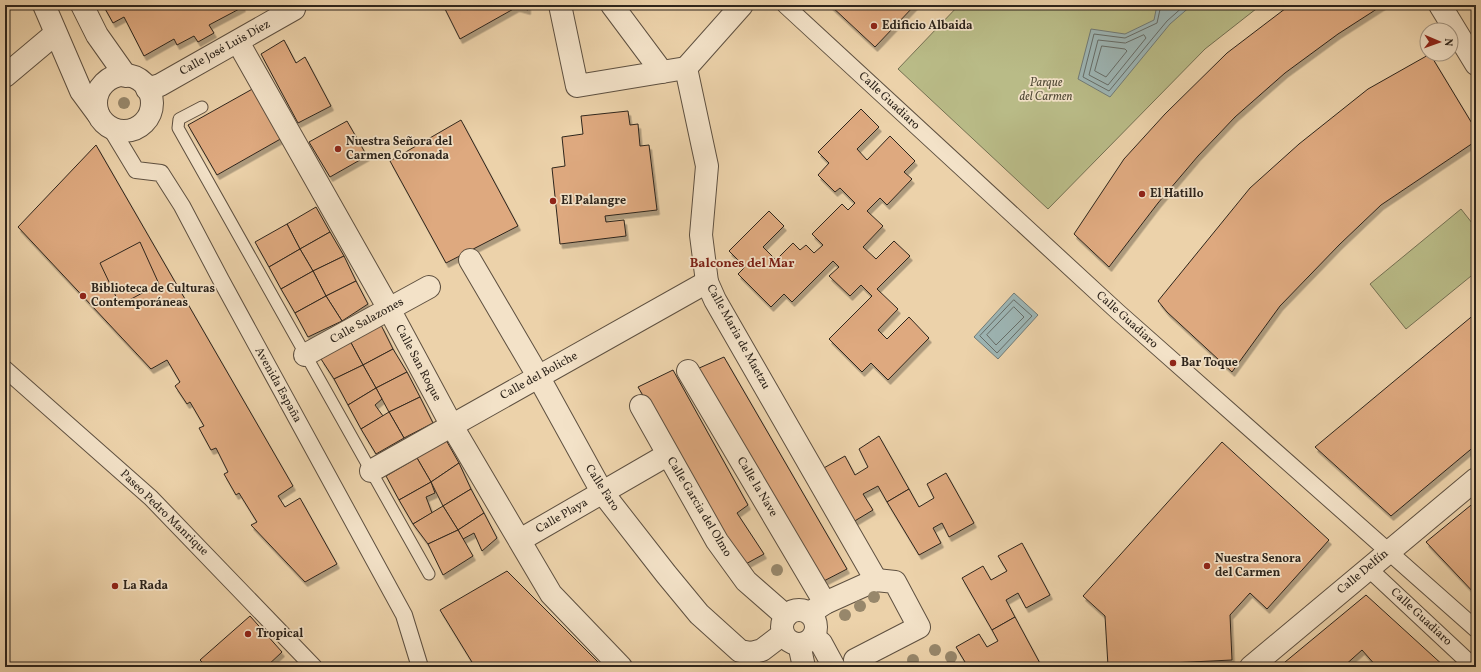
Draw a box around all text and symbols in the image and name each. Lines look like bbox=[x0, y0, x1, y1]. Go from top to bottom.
street label: Calle José Luis Díez bbox=[177, 16, 273, 80]
place label: Edificio Albaida bbox=[882, 18, 973, 34]
marker: Edificio Albaida bbox=[869, 21, 879, 31]
north arrow bbox=[1419, 22, 1459, 62]
text: N bbox=[1440, 38, 1455, 47]
street label: Calle Guadiaro bbox=[855, 68, 923, 134]
park label: Parque del Carmen bbox=[1020, 75, 1072, 105]
place label: Nuestra Señora del Carmen Coronada bbox=[346, 134, 452, 164]
marker: Nuestra Señora del Carmen Coronada bbox=[333, 144, 343, 154]
place label: El Hatillo bbox=[1150, 186, 1204, 202]
marker: El Hatillo bbox=[1137, 189, 1147, 199]
place label: El Palangre bbox=[561, 193, 626, 209]
marker: El Palangre bbox=[548, 196, 558, 206]
district label: Balcones del Mar bbox=[690, 255, 794, 273]
place label: Biblioteca de Culturas Contemporáneas bbox=[91, 281, 216, 311]
street label: Calle Maria de Maetzu bbox=[702, 282, 774, 393]
street label: Calle Guadiaro bbox=[1093, 288, 1161, 352]
marker: Biblioteca de Culturas Contemporáneas bbox=[78, 291, 88, 301]
street label: Calle Salazones bbox=[327, 294, 407, 348]
street label: Calle San Roque bbox=[391, 322, 445, 404]
street label: Avenida España bbox=[251, 344, 305, 426]
street label: Calle del Boliche bbox=[497, 348, 581, 404]
place label: Bar Toque bbox=[1181, 355, 1238, 371]
marker: Bar Toque bbox=[1168, 358, 1178, 368]
street label: Calle Garcia del Olmo bbox=[663, 454, 735, 560]
street label: Calle la Nave bbox=[733, 454, 781, 520]
street label: Calle Faro bbox=[581, 462, 623, 514]
street label: Paseo Pedro Manrique bbox=[116, 466, 212, 560]
street label: Calle Playa bbox=[533, 495, 591, 537]
street label: Calle Delfín bbox=[1334, 546, 1392, 598]
place label: Nuestra Senora del Carmen bbox=[1215, 551, 1302, 581]
marker: Nuestra Senora del Carmen bbox=[1202, 561, 1212, 571]
place label: La Rada bbox=[123, 578, 168, 594]
marker: La Rada bbox=[110, 581, 120, 591]
street label: Calle Guadiaro bbox=[1387, 584, 1455, 650]
place label: Tropical bbox=[256, 626, 303, 642]
marker: Tropical bbox=[243, 629, 253, 639]

